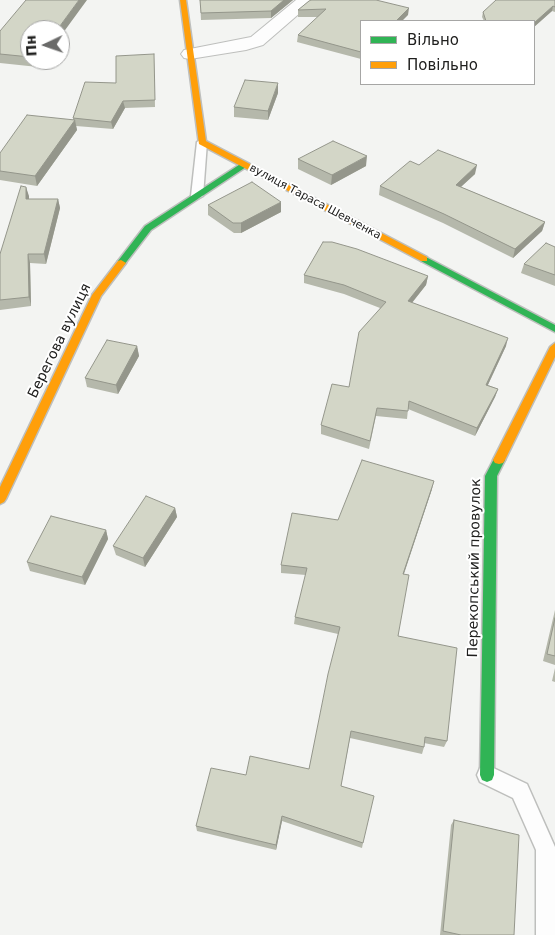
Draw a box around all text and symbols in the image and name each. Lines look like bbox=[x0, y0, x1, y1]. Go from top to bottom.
north arrow bbox=[20, 20, 70, 70]
legend bbox=[360, 20, 535, 85]
text: Вільно bbox=[407, 31, 459, 49]
text: Пн bbox=[22, 35, 40, 57]
text: Повільно bbox=[407, 56, 478, 74]
street label: вулиця Тараса Шевченка bbox=[247, 162, 383, 242]
street label: Берегова вулиця bbox=[25, 281, 95, 401]
street label: Перекопський провулок bbox=[465, 478, 485, 658]

